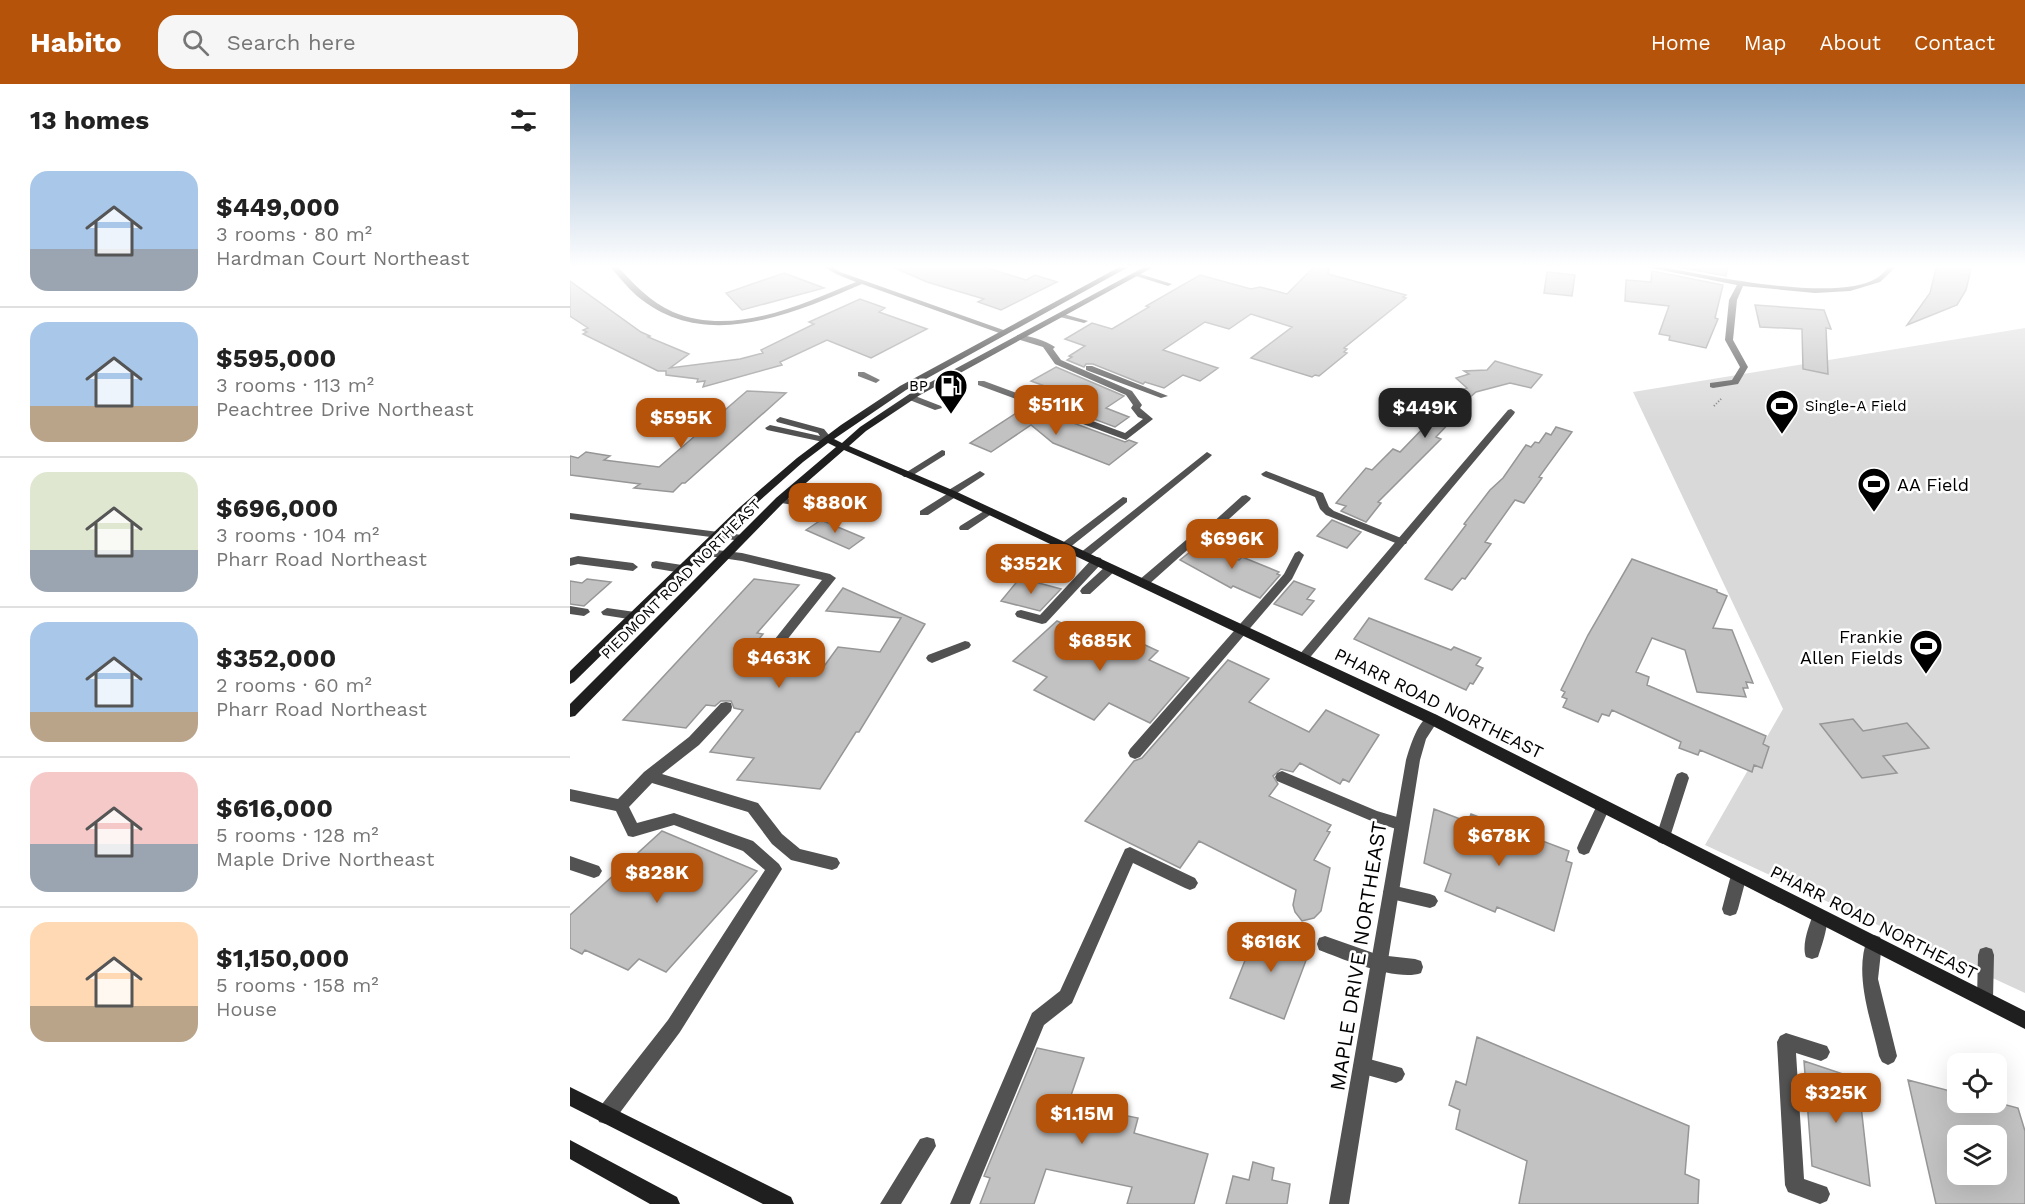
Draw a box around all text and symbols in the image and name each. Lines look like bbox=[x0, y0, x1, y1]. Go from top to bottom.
search box bbox=[158, 15, 578, 69]
text: Habito bbox=[30, 26, 122, 59]
icon: search bbox=[179, 26, 212, 59]
text: Search here bbox=[227, 30, 356, 55]
text: Home bbox=[1651, 30, 1711, 55]
text: Map bbox=[1744, 30, 1787, 55]
text: About bbox=[1820, 30, 1881, 55]
text: Contact bbox=[1914, 30, 1995, 55]
icon: filters bbox=[507, 104, 540, 137]
text: 13 homes bbox=[30, 105, 149, 135]
text: $449,000 bbox=[216, 192, 340, 222]
icon: home bbox=[78, 195, 150, 267]
text: 3 rooms · 80 m² bbox=[216, 222, 372, 246]
text: Hardman Court Northeast bbox=[216, 246, 469, 270]
text: $595,000 bbox=[216, 343, 336, 373]
icon: home bbox=[78, 346, 150, 418]
fuel station icon: BP bbox=[933, 368, 969, 415]
text: 3 rooms · 113 m² bbox=[216, 373, 374, 397]
place label: BP bbox=[909, 377, 928, 395]
pin: $511K bbox=[1014, 385, 1098, 436]
pin: $449K bbox=[1383, 388, 1467, 439]
sports icon: Single-A Field bbox=[1764, 388, 1800, 435]
text: $511K bbox=[1028, 392, 1084, 416]
text: $449K bbox=[1393, 395, 1457, 419]
text: Peachtree Drive Northeast bbox=[216, 397, 474, 421]
place label: Single-A Field bbox=[1805, 397, 1907, 415]
pin: $595K bbox=[639, 398, 723, 449]
text: $595K bbox=[650, 405, 712, 429]
sports icon: AA Field bbox=[1856, 466, 1892, 513]
place label: AA Field bbox=[1897, 474, 1969, 495]
pin: $880K bbox=[793, 483, 877, 534]
text: $880K bbox=[803, 490, 867, 514]
text: $696,000 bbox=[216, 493, 338, 523]
street label: PIEDMONT ROAD NORTHEAST bbox=[597, 495, 765, 663]
icon: home bbox=[78, 496, 150, 568]
pin: $696K bbox=[1190, 519, 1274, 570]
text: 3 rooms · 104 m² bbox=[216, 523, 379, 547]
text: $696K bbox=[1200, 526, 1264, 550]
pin: $352K bbox=[989, 544, 1073, 595]
text: Pharr Road Northeast bbox=[216, 547, 427, 571]
text: $352K bbox=[1000, 551, 1062, 575]
pin: $685K bbox=[1058, 621, 1142, 672]
place label: Frankie Allen Fields bbox=[1800, 626, 1903, 668]
text: $685K bbox=[1068, 628, 1132, 652]
sports icon: Frankie Allen Fields bbox=[1908, 628, 1944, 675]
pin: $463K bbox=[737, 638, 821, 689]
text: $352,000 bbox=[216, 643, 336, 673]
street label: PHARR ROAD NORTHEAST bbox=[1331, 643, 1547, 763]
text: $463K bbox=[747, 645, 811, 669]
icon: home bbox=[78, 646, 150, 718]
text: 2 rooms · 60 m² bbox=[216, 673, 372, 697]
text: Pharr Road Northeast bbox=[216, 697, 427, 721]
text: $616,000 bbox=[216, 793, 333, 823]
icon: home bbox=[78, 796, 150, 868]
pin: $678K bbox=[1457, 816, 1541, 867]
street label: MAPLE DRIVE NORTHEAST bbox=[1324, 819, 1392, 1093]
text: 5 rooms · 128 m² bbox=[216, 823, 379, 847]
text: $678K bbox=[1468, 823, 1530, 847]
text: Maple Drive Northeast bbox=[216, 847, 434, 871]
pin: $828K bbox=[615, 853, 699, 904]
text: $828K bbox=[625, 860, 689, 884]
street label: PHARR ROAD NORTHEAST bbox=[1767, 861, 1981, 984]
pin: $616K bbox=[1229, 922, 1313, 973]
text: $616K bbox=[1241, 929, 1301, 953]
text: $1,150,000 bbox=[216, 943, 349, 973]
icon: home bbox=[78, 946, 150, 1018]
text: 5 rooms · 158 m² bbox=[216, 973, 379, 997]
text: House bbox=[216, 997, 277, 1021]
map controls bbox=[1947, 1053, 2007, 1185]
button: locate bbox=[1947, 1053, 2007, 1113]
pin: $325K bbox=[1794, 1073, 1878, 1124]
text: $325K bbox=[1805, 1080, 1867, 1104]
pin: $1.15M bbox=[1033, 1094, 1131, 1145]
text: $1.15M bbox=[1050, 1101, 1114, 1125]
button: layers bbox=[1947, 1125, 2007, 1185]

